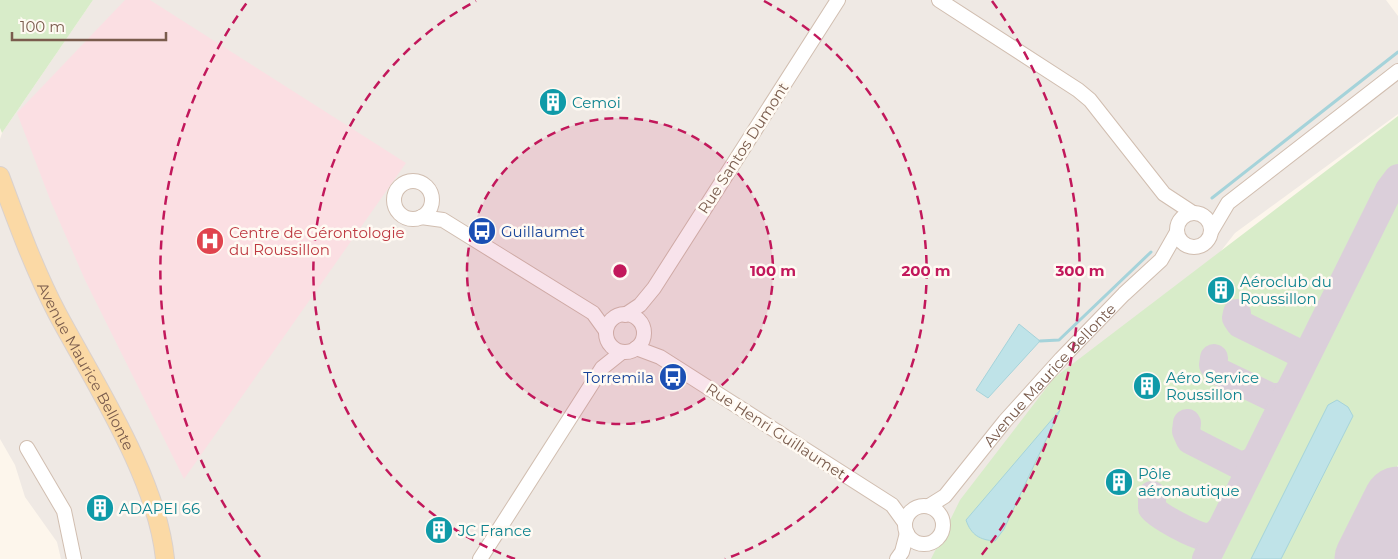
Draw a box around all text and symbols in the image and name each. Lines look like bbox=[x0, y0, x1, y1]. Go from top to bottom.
scale bar bbox=[12, 10, 166, 42]
text: 100 m bbox=[20, 17, 65, 36]
street label: Rue Santos Dumont bbox=[693, 79, 793, 217]
building icon: Cemoi bbox=[538, 87, 568, 117]
place label: Cemoi bbox=[572, 93, 621, 112]
bus stop icon: Guillaumet bbox=[467, 216, 497, 246]
place label: Guillaumet bbox=[501, 222, 585, 241]
place label: Centre de Gérontologie du Roussillon bbox=[229, 223, 405, 259]
hospital icon: Centre de Gérontologie du Roussillon bbox=[195, 226, 225, 256]
text: 100 m bbox=[750, 261, 796, 280]
text: 200 m bbox=[901, 261, 951, 280]
text: 300 m bbox=[1054, 261, 1105, 280]
centre of rings bbox=[611, 262, 629, 280]
place label: Aéroclub du Roussillon bbox=[1240, 272, 1332, 308]
building icon: Aéroclub du Roussillon bbox=[1206, 275, 1236, 305]
street label: Avenue Maurice Bellonte bbox=[34, 279, 139, 453]
street label: Avenue Maurice Bellonte bbox=[979, 299, 1120, 450]
bus stop icon: Torremila bbox=[658, 362, 688, 392]
place label: Torremila bbox=[583, 368, 654, 387]
place label: Aéro Service Roussillon bbox=[1166, 368, 1259, 404]
building icon: Aéro Service Roussillon bbox=[1132, 371, 1162, 401]
street label: Rue Henri Guillaumet bbox=[702, 379, 850, 483]
place label: Pôle aéronautique bbox=[1138, 464, 1240, 500]
building icon: Pôle aéronautique bbox=[1104, 467, 1134, 497]
building icon: ADAPEI 66 bbox=[85, 493, 115, 523]
place label: ADAPEI 66 bbox=[119, 499, 200, 518]
building icon: JC France bbox=[424, 515, 454, 545]
place label: JC France bbox=[457, 521, 531, 540]

